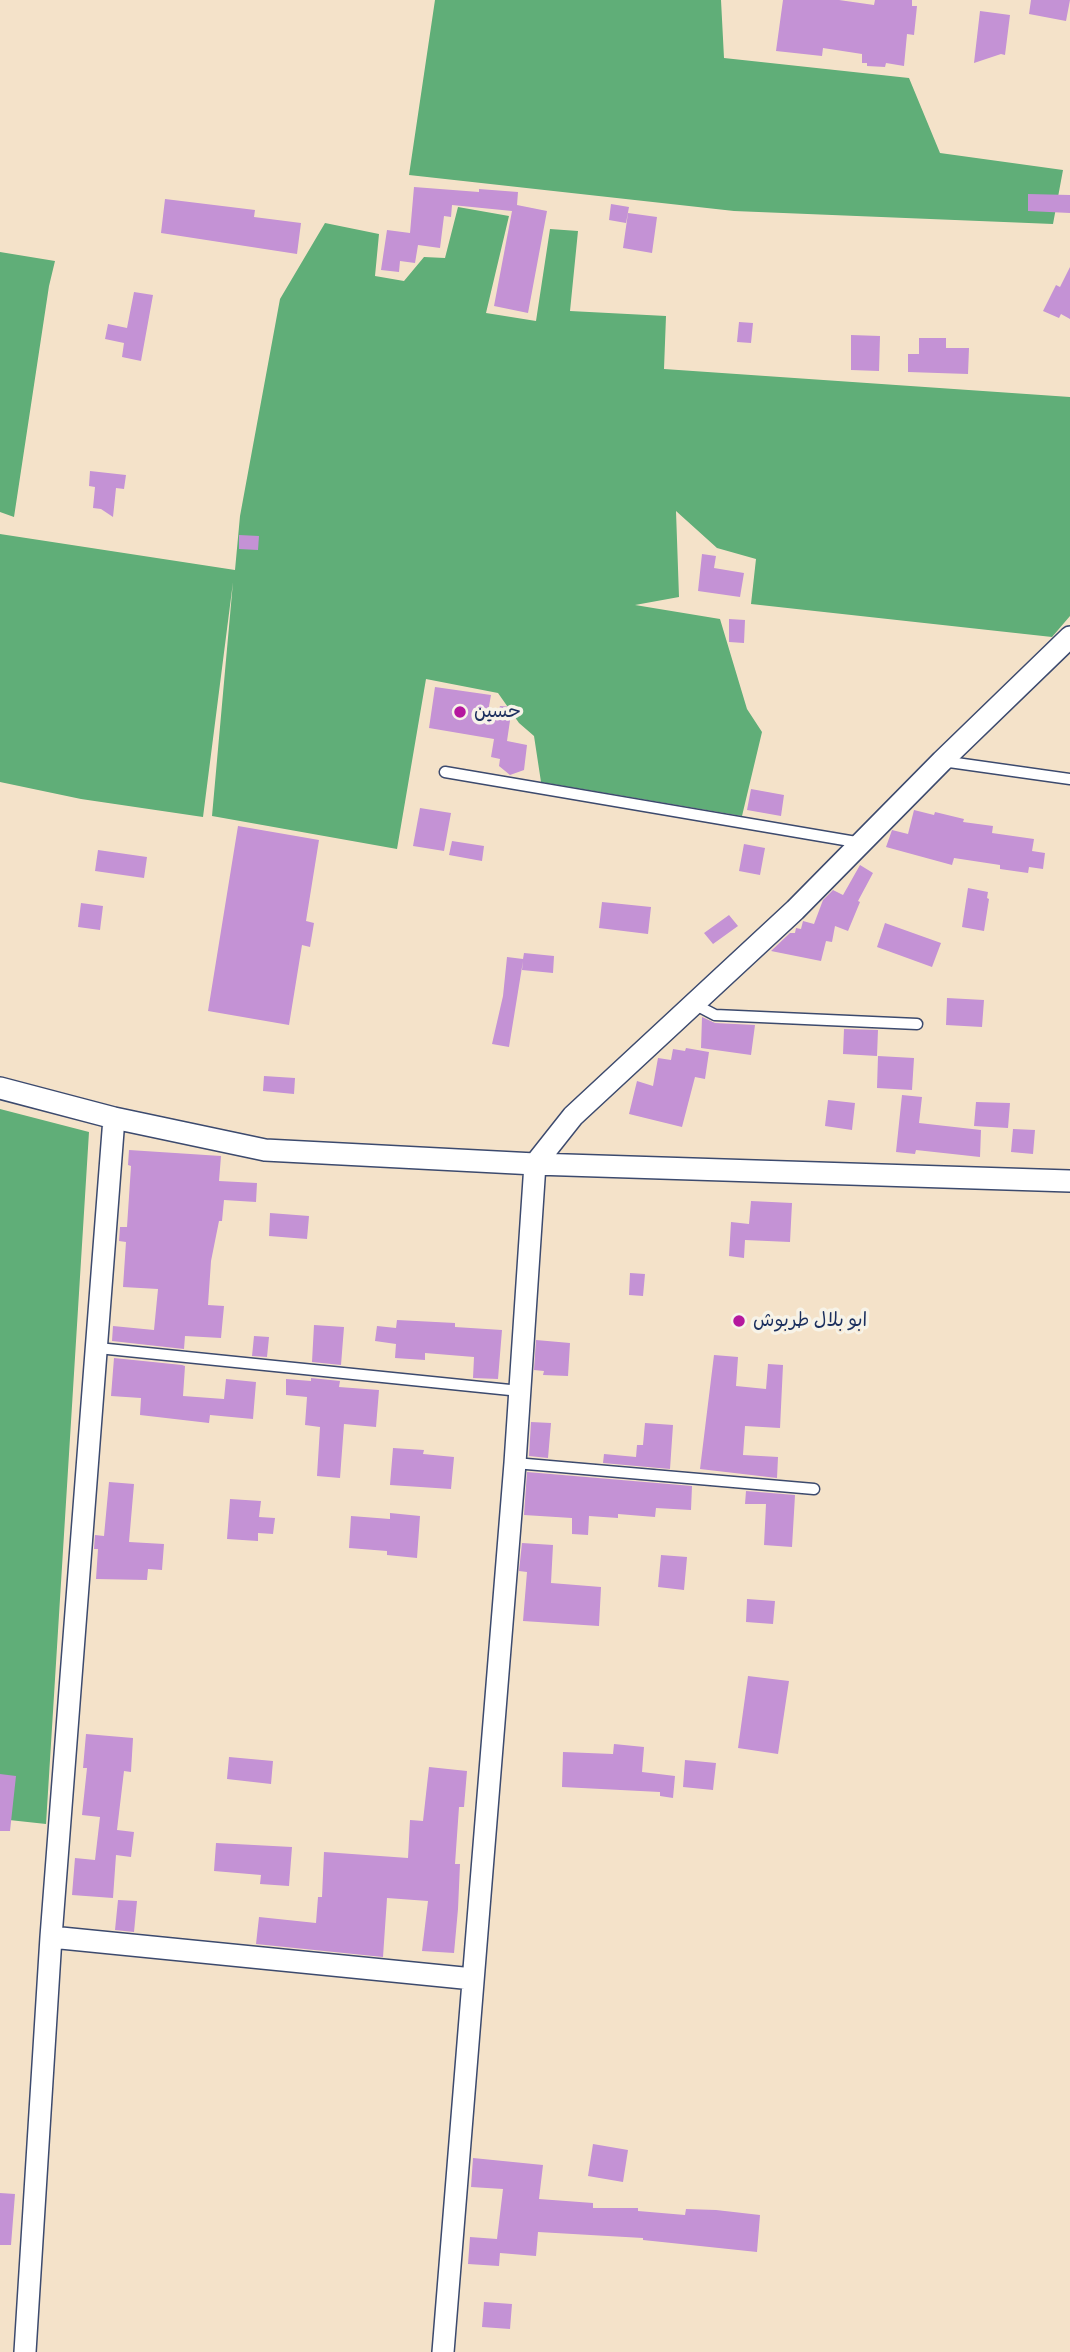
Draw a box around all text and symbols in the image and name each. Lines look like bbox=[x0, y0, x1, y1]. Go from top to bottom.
place label: حسين bbox=[474, 701, 521, 723]
marker: حسين bbox=[452, 704, 468, 720]
place label: ابو بلال طربوش bbox=[753, 1310, 867, 1332]
marker: ابو بلال طربوش bbox=[731, 1313, 747, 1329]

